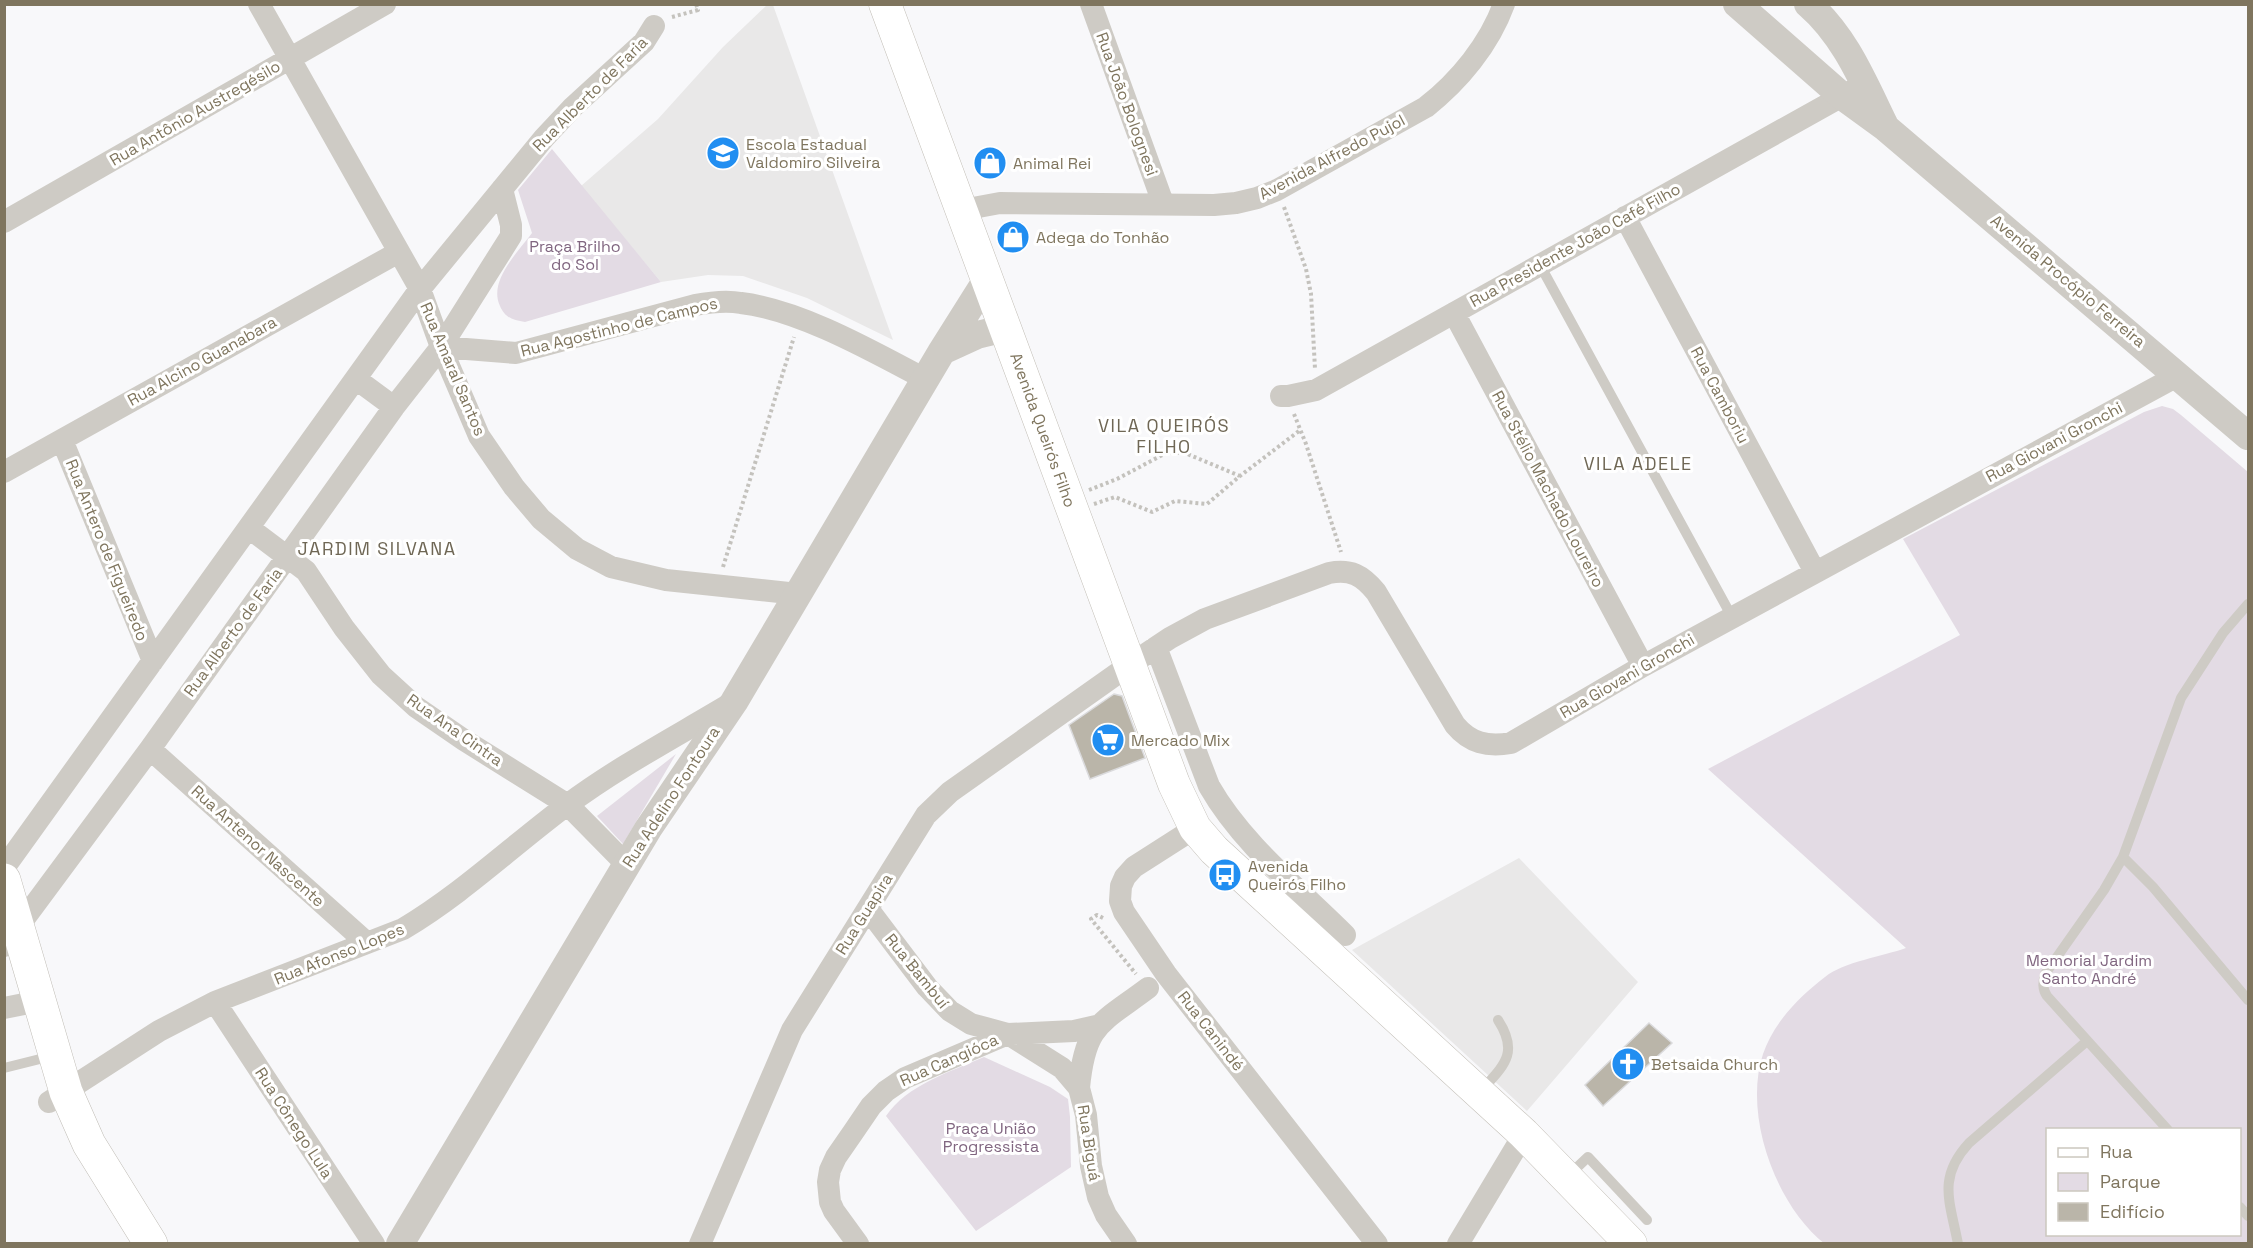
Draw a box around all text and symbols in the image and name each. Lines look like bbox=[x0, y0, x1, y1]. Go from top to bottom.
street label: Rua João Bolognesi bbox=[1091, 29, 1163, 179]
street label: Rua Alberto de Faria bbox=[528, 32, 652, 156]
street label: Rua Antônio Austregésilo bbox=[106, 55, 284, 171]
street label: Avenida Alfredo Pujol bbox=[1255, 110, 1409, 204]
place label: Escola Estadual Valdomiro Silveira bbox=[746, 134, 880, 173]
school or university icon: Escola Estadual Valdomiro Silveira bbox=[705, 135, 741, 171]
shop icon: Animal Rei bbox=[972, 145, 1008, 181]
place label: Animal Rei bbox=[1013, 153, 1091, 174]
street label: Rua Presidente João Café Filho bbox=[1466, 178, 1684, 312]
street label: Avenida Procópio Ferreira bbox=[1986, 210, 2150, 352]
shop icon: Adega do Tonhão bbox=[995, 219, 1031, 255]
place label: Adega do Tonhão bbox=[1036, 227, 1170, 248]
park label: Praça Brilho do Sol bbox=[529, 236, 621, 275]
street label: Rua Agostinho de Campos bbox=[518, 292, 720, 362]
street label: Rua Amaral Santos bbox=[415, 299, 491, 439]
street label: Rua Alcino Guanabara bbox=[124, 311, 280, 411]
street label: Rua Camboriu bbox=[1686, 343, 1754, 447]
street label: Avenida Queirós Filho bbox=[1005, 350, 1081, 510]
street label: Rua Stélio Machado Loureiro bbox=[1487, 387, 1609, 591]
street label: Rua Giovani Gronchi bbox=[1982, 397, 2126, 487]
district label: VILA QUEIRÓS FILHO bbox=[1098, 414, 1230, 458]
district label: VILA ADELE bbox=[1583, 452, 1693, 475]
street label: Rua Antero de Figueiredo bbox=[61, 456, 153, 644]
district label: JARDIM SILVANA bbox=[297, 537, 457, 560]
street label: Rua Alberto de Faria bbox=[179, 563, 287, 701]
street label: Rua Giovani Gronchi bbox=[1556, 629, 1698, 723]
street label: Rua Ana Cintra bbox=[403, 689, 507, 771]
street label: Rua Adelino Fontoura bbox=[617, 722, 725, 872]
supermarket icon: Mercado Mix bbox=[1090, 722, 1126, 758]
place label: Mercado Mix bbox=[1131, 730, 1230, 751]
street label: Rua Antenor Nascente bbox=[187, 781, 329, 911]
place label: Avenida Queirós Filho bbox=[1248, 856, 1346, 895]
bus stop icon: Avenida Queirós Filho bbox=[1207, 857, 1243, 893]
street label: Rua Guapira bbox=[831, 869, 897, 959]
street label: Rua Afonso Lopes bbox=[271, 918, 407, 990]
street label: Rua Bambuí bbox=[880, 929, 954, 1013]
park label: Memorial Jardim Santo André bbox=[2026, 950, 2152, 989]
street label: Rua Canindé bbox=[1173, 987, 1249, 1075]
street label: Rua Cangióca bbox=[897, 1029, 1001, 1091]
church icon: Betsaida Church bbox=[1610, 1046, 1646, 1082]
place label: Betsaida Church bbox=[1651, 1054, 1778, 1075]
street label: Rua Cônego Lula bbox=[250, 1063, 338, 1183]
street label: Rua Biguá bbox=[1073, 1103, 1105, 1183]
park label: Praça União Progressista bbox=[943, 1118, 1039, 1157]
legend bbox=[2046, 1128, 2241, 1236]
text: Rua bbox=[2100, 1140, 2133, 1163]
text: Parque bbox=[2100, 1170, 2161, 1193]
text: Edifício bbox=[2100, 1200, 2165, 1223]

